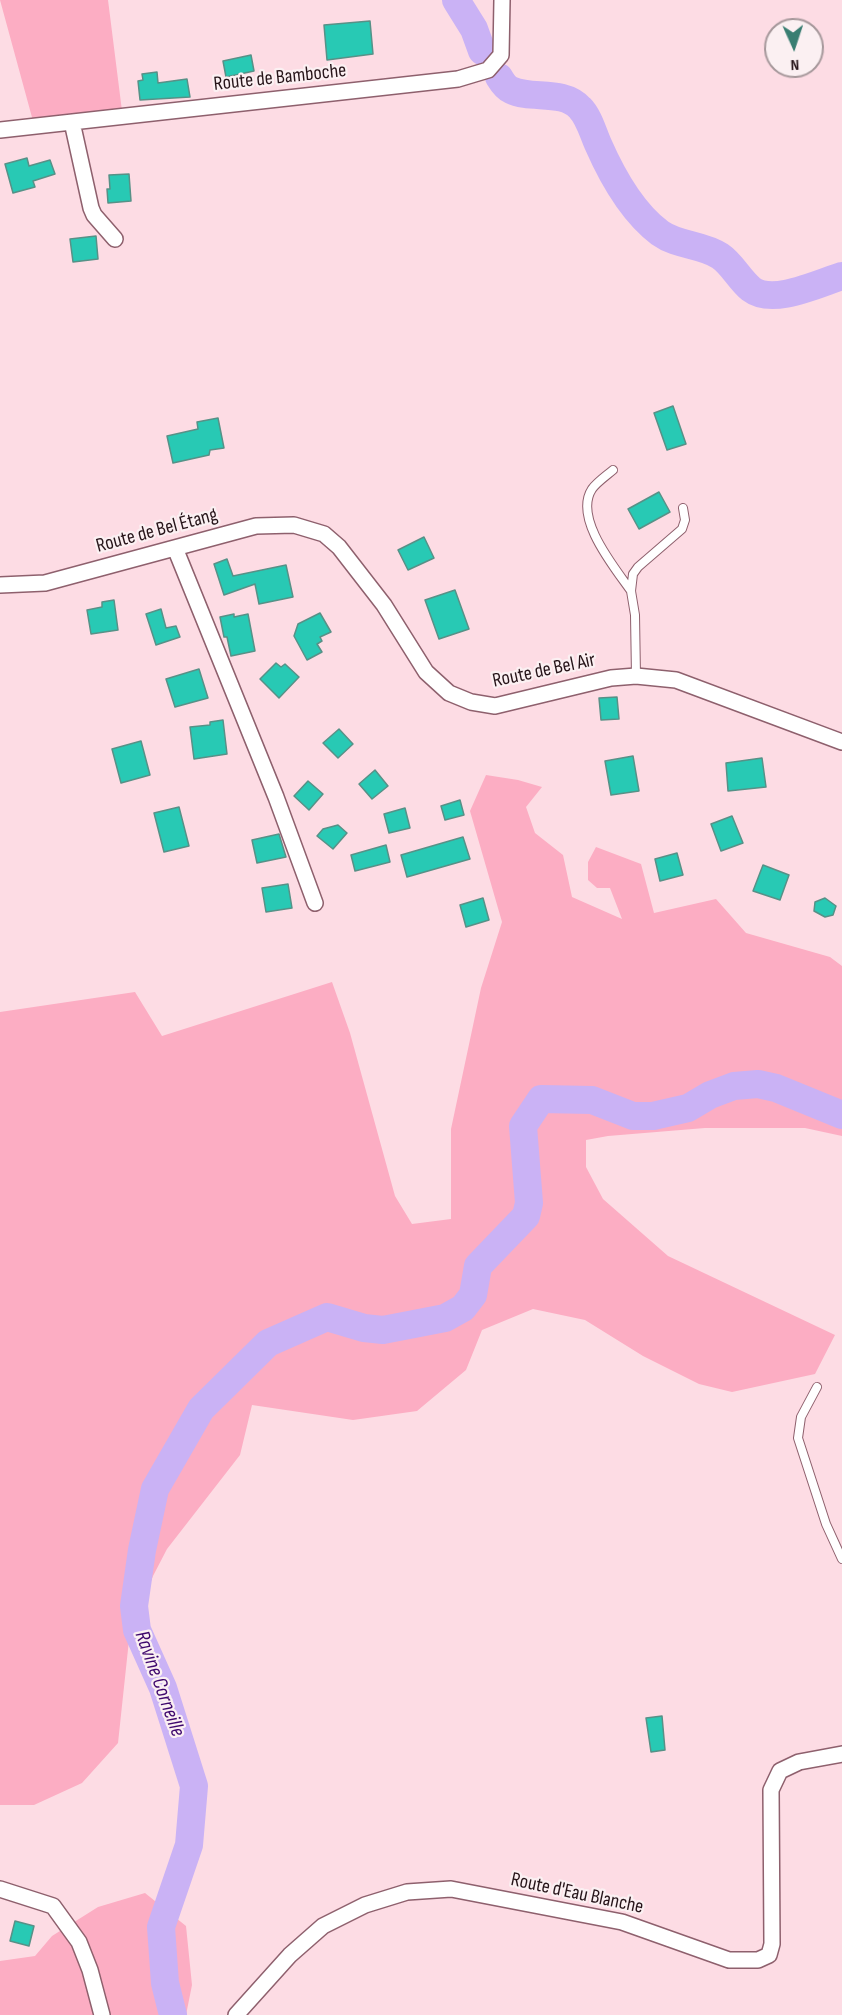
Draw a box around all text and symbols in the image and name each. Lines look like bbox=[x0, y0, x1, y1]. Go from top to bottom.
north arrow bbox=[764, 18, 824, 78]
text: N bbox=[790, 55, 800, 74]
street label: Route de Bamboche bbox=[213, 59, 347, 97]
street label: Route de Bel Étang bbox=[94, 503, 220, 559]
street label: Route de Bel Air bbox=[491, 648, 597, 694]
water label: Ravine Corneille bbox=[128, 1628, 190, 1740]
street label: Route d'Eau Blanche bbox=[508, 1868, 646, 1920]

